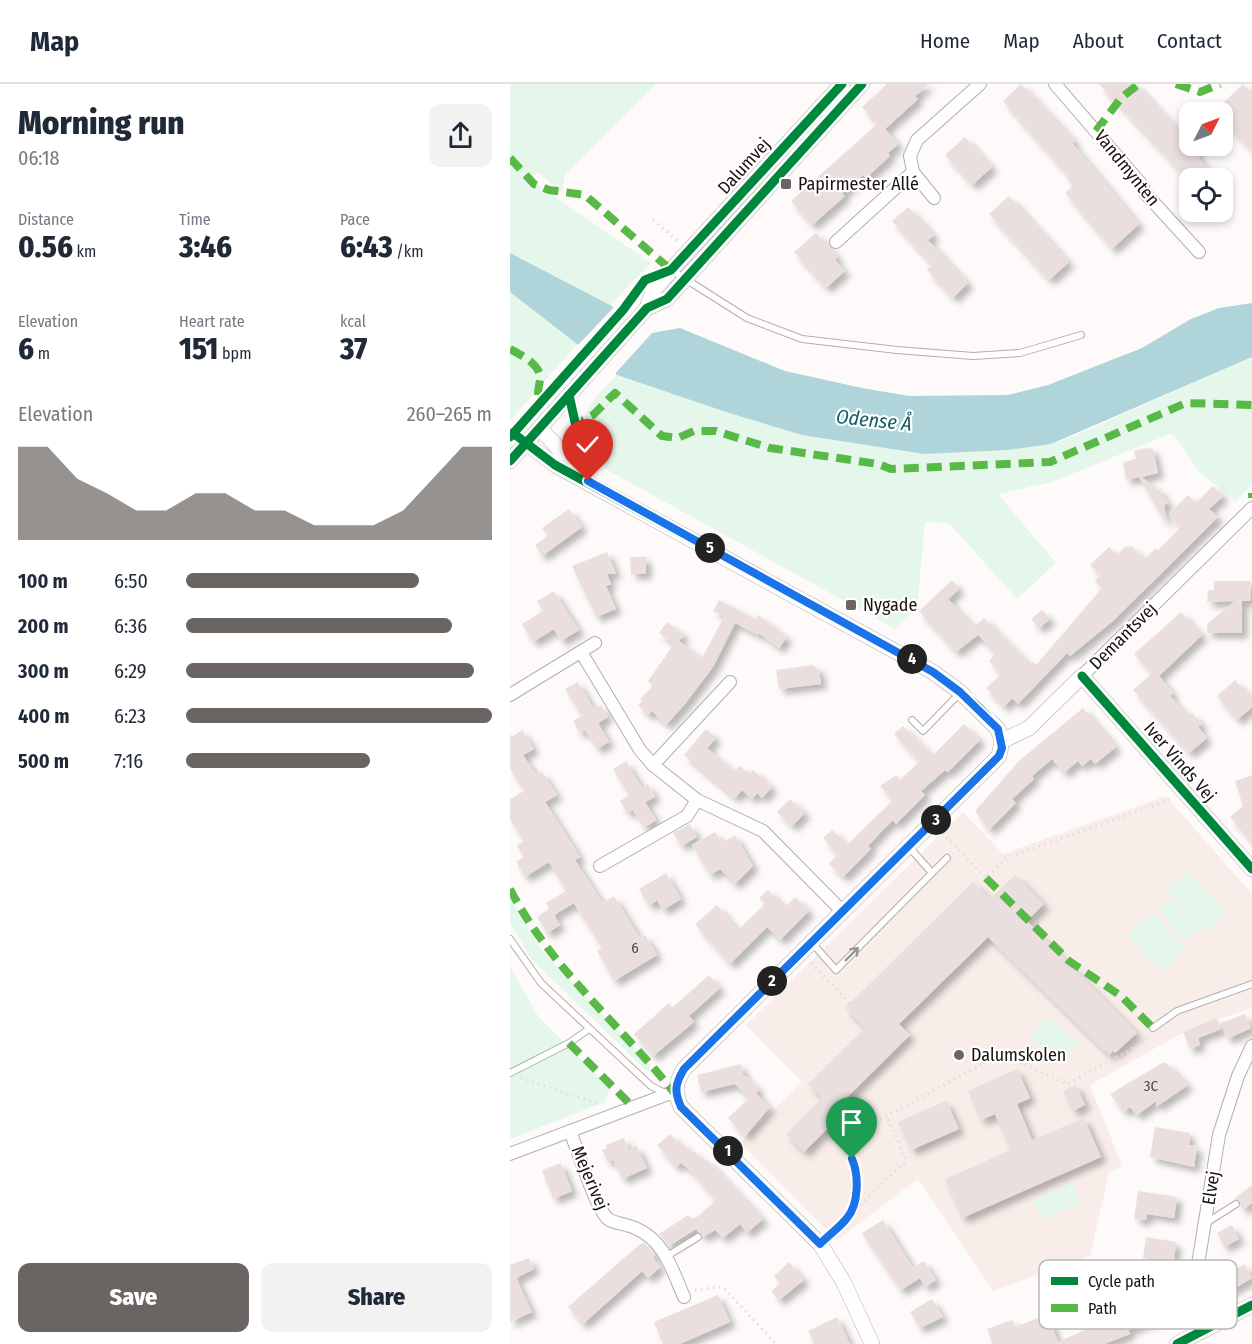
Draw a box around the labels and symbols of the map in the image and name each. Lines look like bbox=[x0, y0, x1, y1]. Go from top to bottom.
north arrow bbox=[1179, 102, 1233, 156]
street label: Vandmynten bbox=[1090, 125, 1164, 211]
street label: Dalumvej bbox=[713, 133, 775, 199]
place label: Papirmester Allé bbox=[798, 173, 919, 195]
marker: Papirmester Allé bbox=[779, 177, 793, 191]
water label: Odense Å bbox=[835, 403, 913, 436]
pin bbox=[562, 419, 613, 481]
pin: 5 bbox=[695, 533, 725, 563]
place label: Nygade bbox=[863, 594, 918, 616]
marker: Nygade bbox=[844, 598, 858, 612]
street label: Demantsvej bbox=[1085, 598, 1161, 674]
pin: 4 bbox=[897, 644, 927, 674]
street label: Iver Vinds Vej bbox=[1139, 717, 1221, 807]
pin: 3 bbox=[921, 805, 951, 835]
house number: 6 bbox=[631, 939, 639, 957]
one-way arrow bbox=[844, 947, 859, 962]
pin: 2 bbox=[757, 966, 787, 996]
place label: Dalumskolen bbox=[971, 1044, 1066, 1066]
marker: Dalumskolen bbox=[952, 1048, 966, 1062]
house number: 3C bbox=[1144, 1077, 1159, 1095]
pin bbox=[826, 1097, 877, 1159]
pin: 1 bbox=[713, 1136, 743, 1166]
street label: Mejerivej bbox=[567, 1143, 613, 1213]
street label: Elvej bbox=[1197, 1169, 1225, 1207]
legend bbox=[1039, 1260, 1237, 1329]
text: Cycle path bbox=[1088, 1272, 1155, 1291]
text: Path bbox=[1088, 1299, 1117, 1318]

